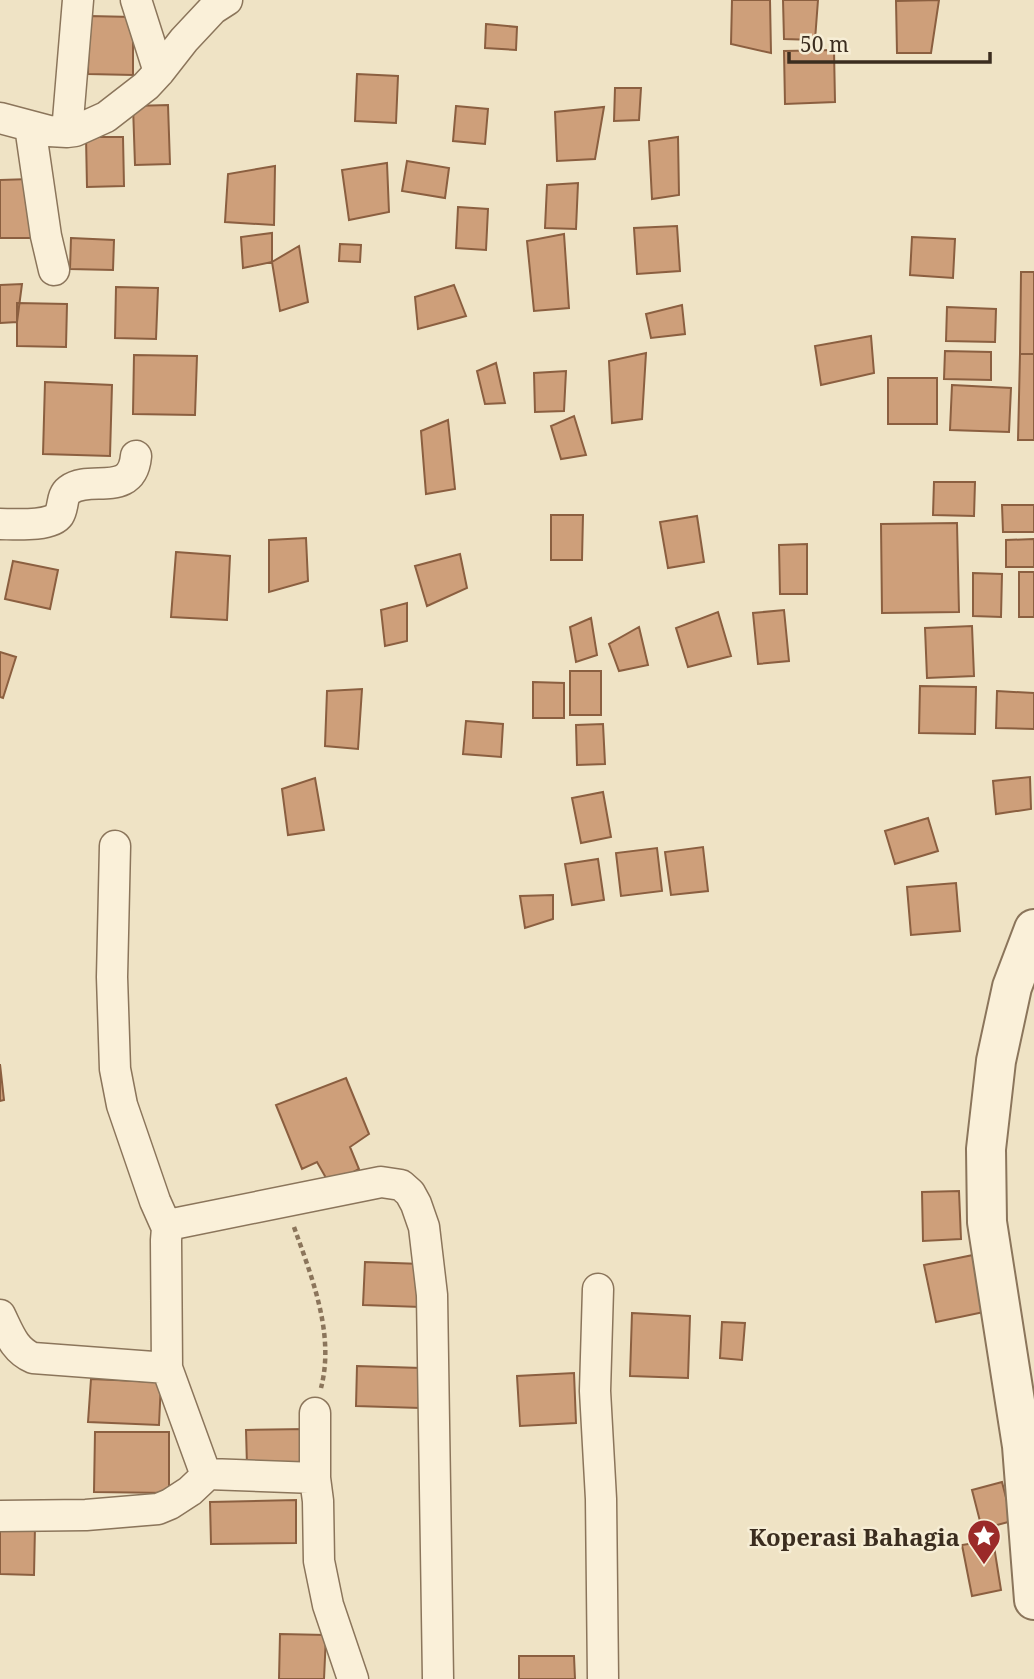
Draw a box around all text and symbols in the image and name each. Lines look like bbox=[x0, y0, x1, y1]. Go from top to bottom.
scale bar bbox=[789, 21, 990, 65]
text: 50 m bbox=[800, 30, 849, 58]
place icon: Koperasi Bahagia bbox=[965, 1517, 1003, 1566]
place label: Koperasi Bahagia bbox=[749, 1520, 960, 1553]

